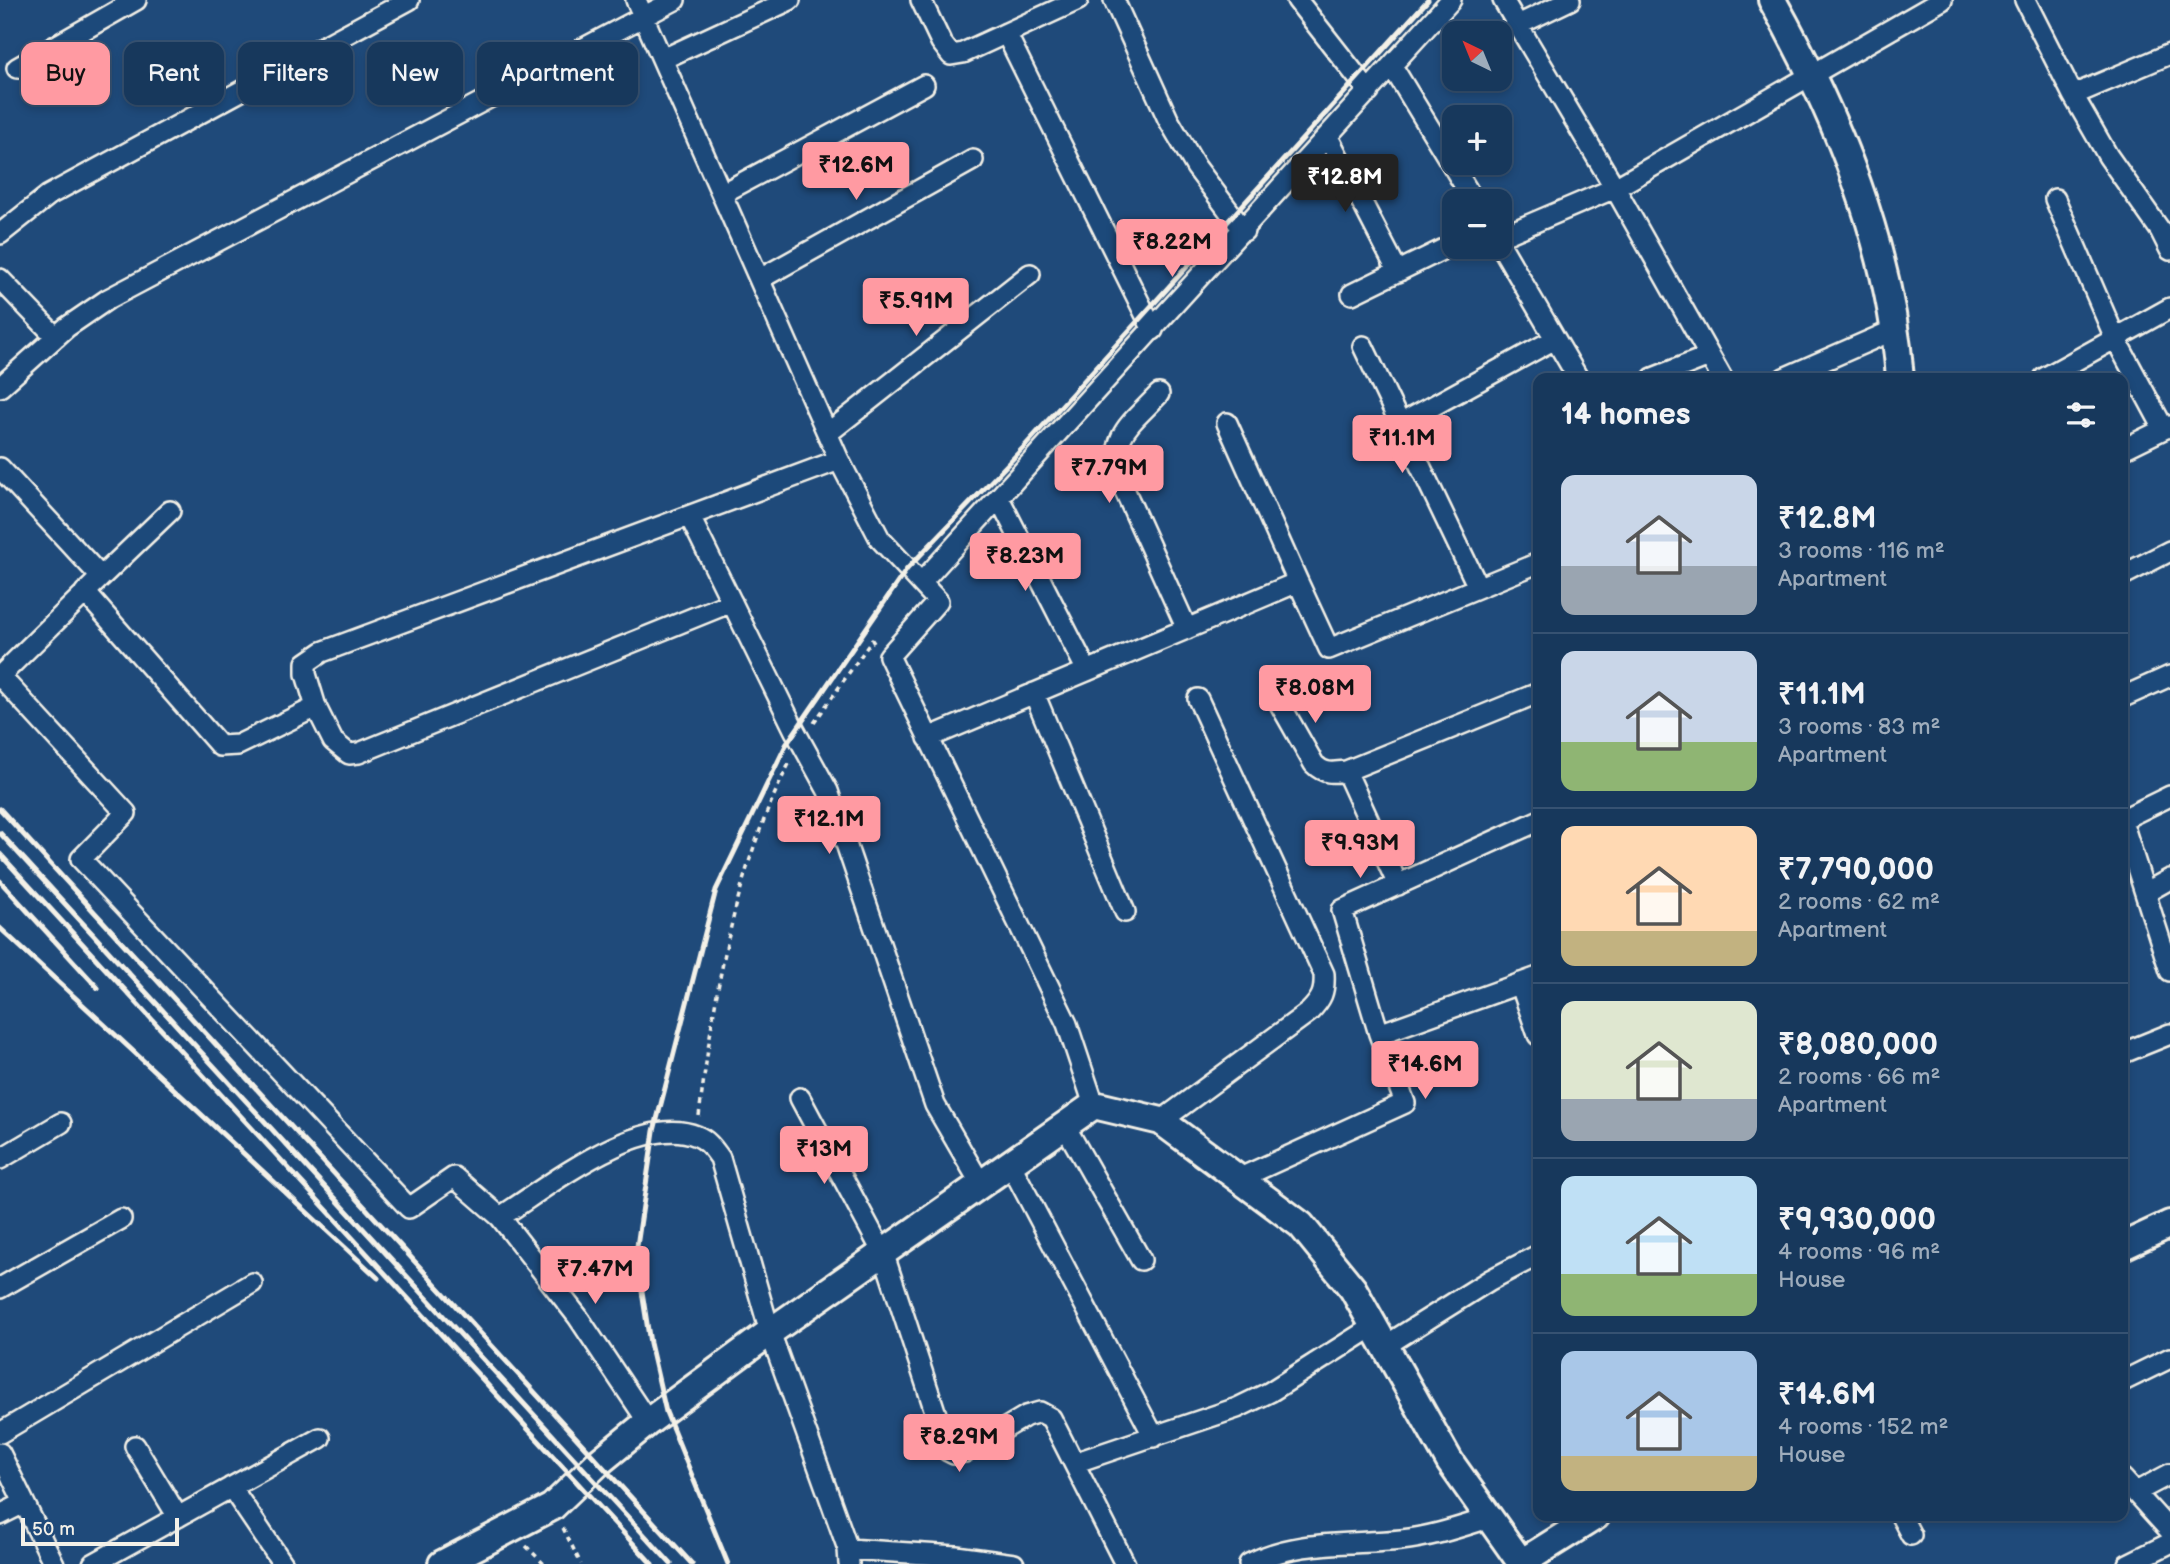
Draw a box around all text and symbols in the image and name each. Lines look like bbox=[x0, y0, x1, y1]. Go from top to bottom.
north arrow bbox=[1442, 21, 1512, 91]
map controls bbox=[1442, 21, 1512, 259]
chip: Buy bbox=[21, 42, 110, 105]
chip: Rent bbox=[124, 42, 224, 105]
chip: Filters bbox=[238, 42, 353, 105]
chip: New bbox=[367, 42, 463, 105]
chip: Apartment bbox=[477, 42, 638, 105]
button: + bbox=[1442, 105, 1512, 175]
pin: ₹12.6M bbox=[799, 142, 913, 202]
text: ₹12.6M bbox=[818, 151, 894, 179]
pin: ₹12.8M bbox=[1288, 154, 1402, 214]
text: ₹12.8M bbox=[1307, 163, 1383, 191]
button: − bbox=[1442, 189, 1512, 259]
pin: ₹8.22M bbox=[1115, 219, 1229, 279]
text: ₹8.22M bbox=[1132, 228, 1212, 256]
pin: ₹5.91M bbox=[859, 278, 973, 338]
text: ₹5.91M bbox=[879, 287, 953, 315]
icon: filters bbox=[2062, 396, 2100, 434]
text: 14 homes bbox=[1561, 397, 1690, 433]
pin: ₹11.1M bbox=[1345, 416, 1459, 475]
text: ₹11.1M bbox=[1368, 424, 1436, 452]
pin: ₹7.79M bbox=[1052, 446, 1166, 505]
text: ₹7.79M bbox=[1071, 454, 1147, 482]
text: ₹12.8M bbox=[1778, 501, 1876, 537]
icon: home bbox=[1617, 503, 1701, 587]
pin: ₹8.23M bbox=[968, 534, 1082, 593]
text: 3 rooms · 116 m² bbox=[1778, 537, 1945, 565]
text: ₹8.23M bbox=[986, 542, 1064, 570]
text: Apartment bbox=[1778, 565, 1887, 593]
pin: ₹8.08M bbox=[1258, 666, 1372, 725]
text: ₹8.08M bbox=[1275, 674, 1355, 702]
text: ₹11.1M bbox=[1778, 677, 1866, 713]
icon: home bbox=[1617, 679, 1701, 763]
text: 3 rooms · 83 m² bbox=[1778, 713, 1940, 741]
text: Apartment bbox=[1778, 741, 1887, 769]
pin: ₹12.1M bbox=[772, 796, 886, 856]
text: ₹12.1M bbox=[793, 805, 865, 833]
pin: ₹9.93M bbox=[1303, 820, 1417, 880]
text: ₹9.93M bbox=[1321, 829, 1399, 857]
text: ₹7,790,000 bbox=[1778, 852, 1934, 888]
icon: home bbox=[1617, 854, 1701, 938]
text: 2 rooms · 62 m² bbox=[1778, 888, 1940, 916]
text: Apartment bbox=[1778, 916, 1887, 944]
text: ₹8,080,000 bbox=[1778, 1027, 1938, 1063]
icon: home bbox=[1617, 1029, 1701, 1113]
pin: ₹14.6M bbox=[1368, 1042, 1482, 1101]
text: ₹14.6M bbox=[1387, 1050, 1463, 1078]
text: 2 rooms · 66 m² bbox=[1778, 1063, 1940, 1091]
text: Apartment bbox=[1778, 1091, 1887, 1119]
pin: ₹13M bbox=[783, 1126, 865, 1186]
text: ₹13M bbox=[796, 1135, 852, 1163]
text: ₹9,930,000 bbox=[1778, 1202, 1936, 1238]
icon: home bbox=[1617, 1204, 1701, 1288]
text: 4 rooms · 96 m² bbox=[1778, 1238, 1940, 1266]
pin: ₹7.47M bbox=[538, 1246, 652, 1306]
text: ₹7.47M bbox=[557, 1255, 633, 1283]
text: House bbox=[1778, 1266, 1845, 1294]
text: ₹14.6M bbox=[1778, 1377, 1876, 1413]
icon: home bbox=[1617, 1379, 1701, 1463]
text: 4 rooms · 152 m² bbox=[1778, 1413, 1948, 1441]
pin: ₹8.29M bbox=[902, 1414, 1016, 1474]
text: ₹8.29M bbox=[919, 1423, 999, 1451]
text: House bbox=[1778, 1441, 1845, 1469]
scale bar bbox=[21, 1515, 178, 1547]
text: 50 m bbox=[32, 1518, 75, 1541]

